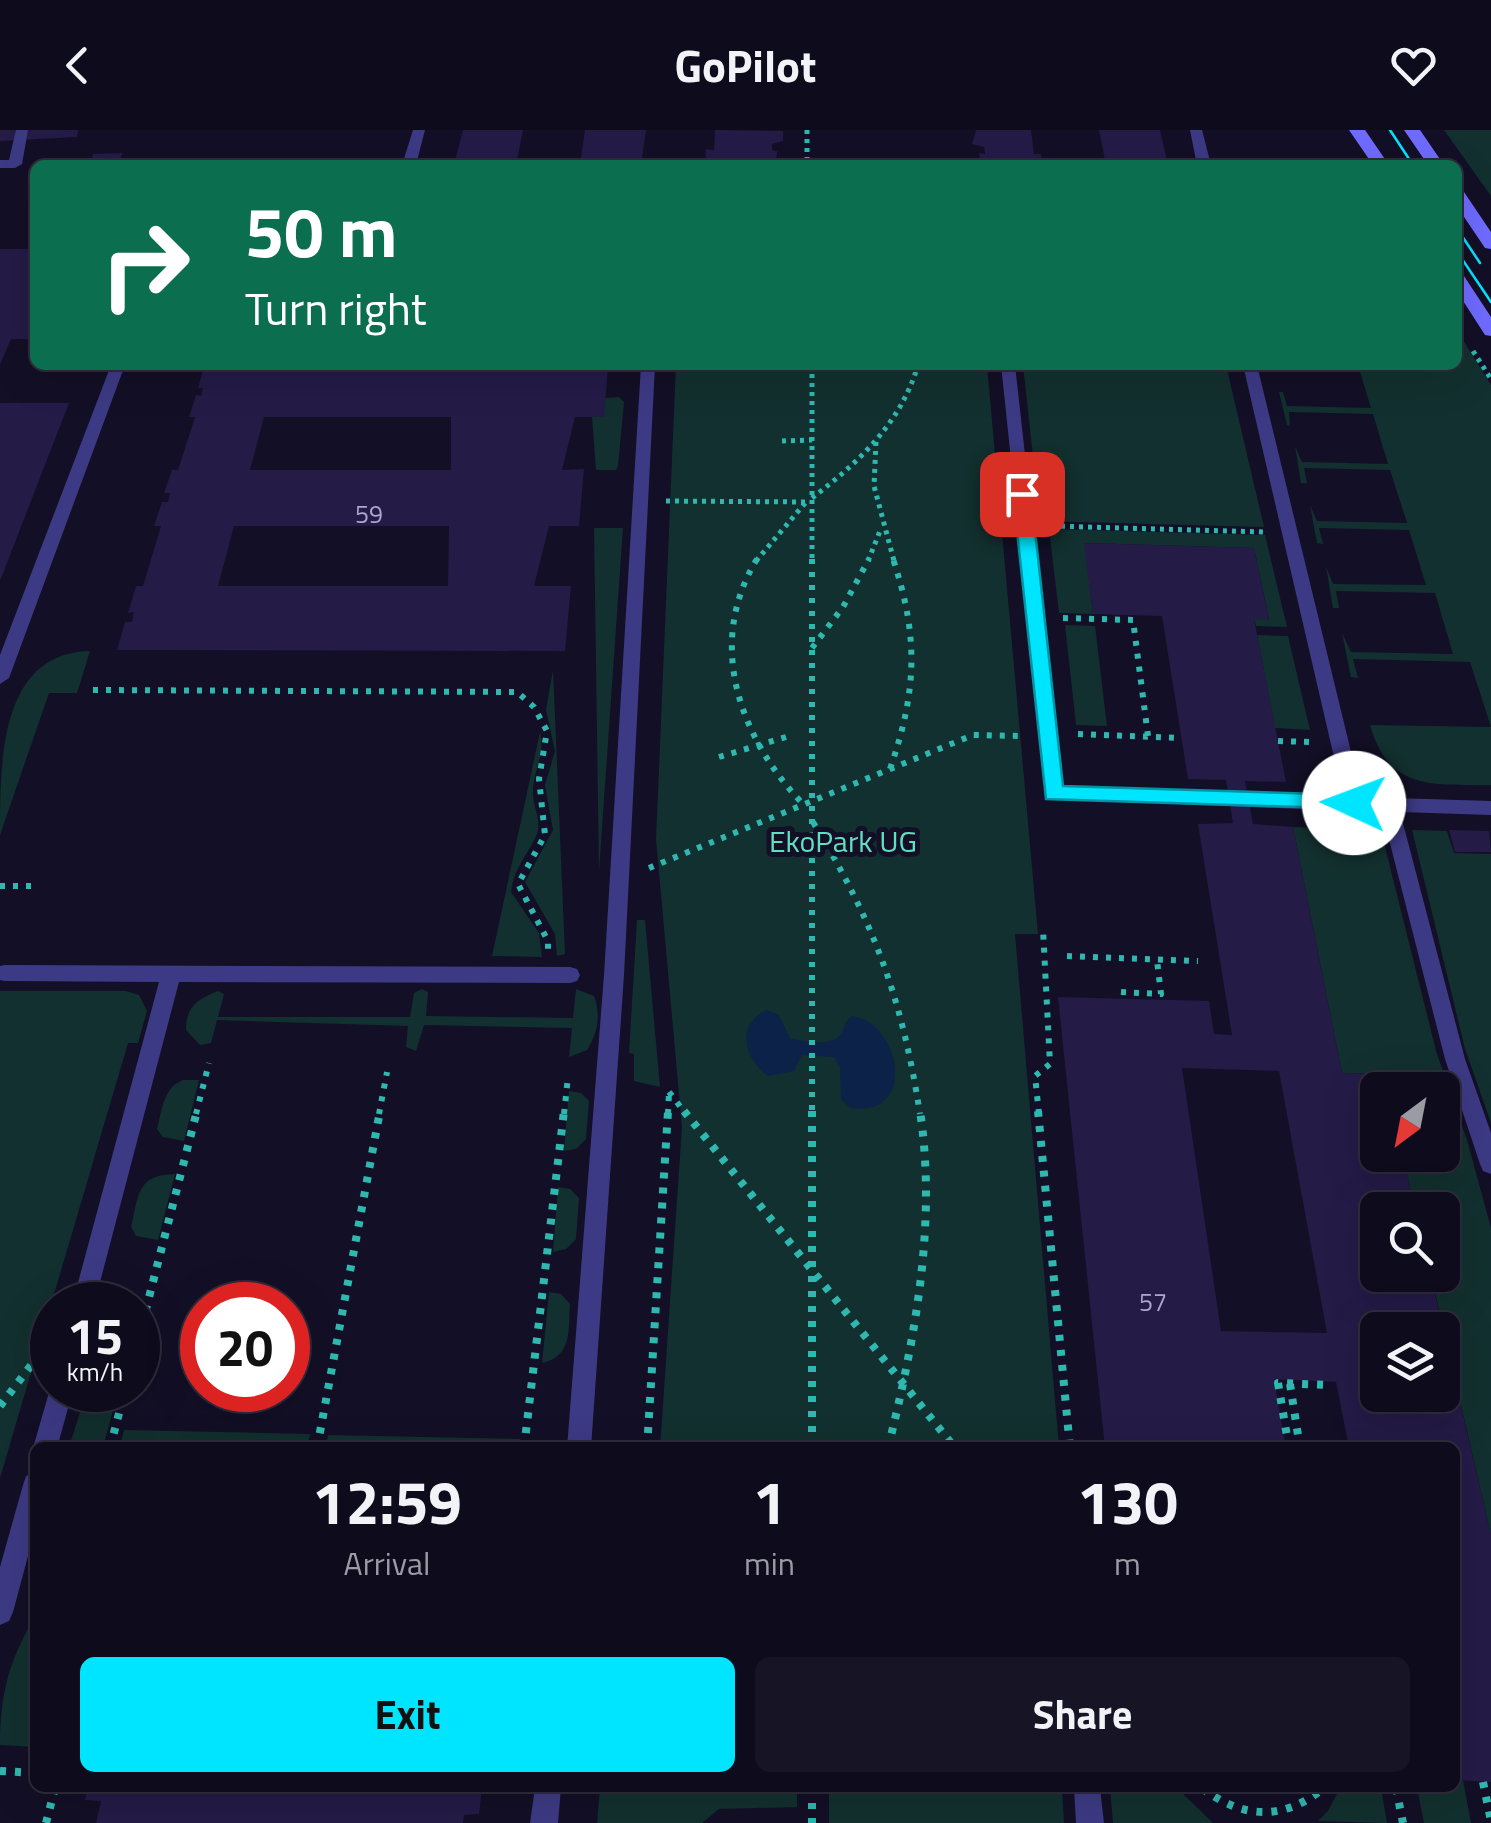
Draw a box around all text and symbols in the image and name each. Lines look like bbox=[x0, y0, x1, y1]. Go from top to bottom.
text: GoPilot bbox=[675, 31, 816, 99]
icon: back bbox=[50, 38, 105, 93]
icon: heart bbox=[1386, 38, 1441, 93]
text: 50 m bbox=[245, 178, 398, 284]
icon: right bbox=[80, 200, 210, 330]
text: Turn right bbox=[245, 274, 427, 342]
pin bbox=[980, 452, 1065, 537]
icon: arrive bbox=[995, 467, 1050, 522]
house number: 59 bbox=[355, 495, 383, 533]
position arrow bbox=[1302, 751, 1406, 855]
park label: EkoPark UG bbox=[769, 818, 917, 864]
north arrow bbox=[1360, 1072, 1460, 1172]
map controls bbox=[1360, 1072, 1460, 1412]
button: search bbox=[1360, 1192, 1460, 1292]
speed limit sign: 20 bbox=[180, 1282, 310, 1412]
house number: 57 bbox=[1139, 1283, 1167, 1321]
text: 15 bbox=[67, 1297, 123, 1373]
button: layers bbox=[1360, 1312, 1460, 1412]
text: km/h bbox=[67, 1353, 123, 1391]
text: 12:59 bbox=[312, 1456, 462, 1547]
text: 1 bbox=[753, 1456, 786, 1547]
text: 130 bbox=[1077, 1456, 1178, 1547]
text: Arrival bbox=[344, 1539, 430, 1587]
text: min bbox=[744, 1539, 795, 1587]
text: m bbox=[1114, 1539, 1141, 1587]
button: Exit bbox=[80, 1657, 735, 1772]
button: Share bbox=[755, 1657, 1410, 1772]

